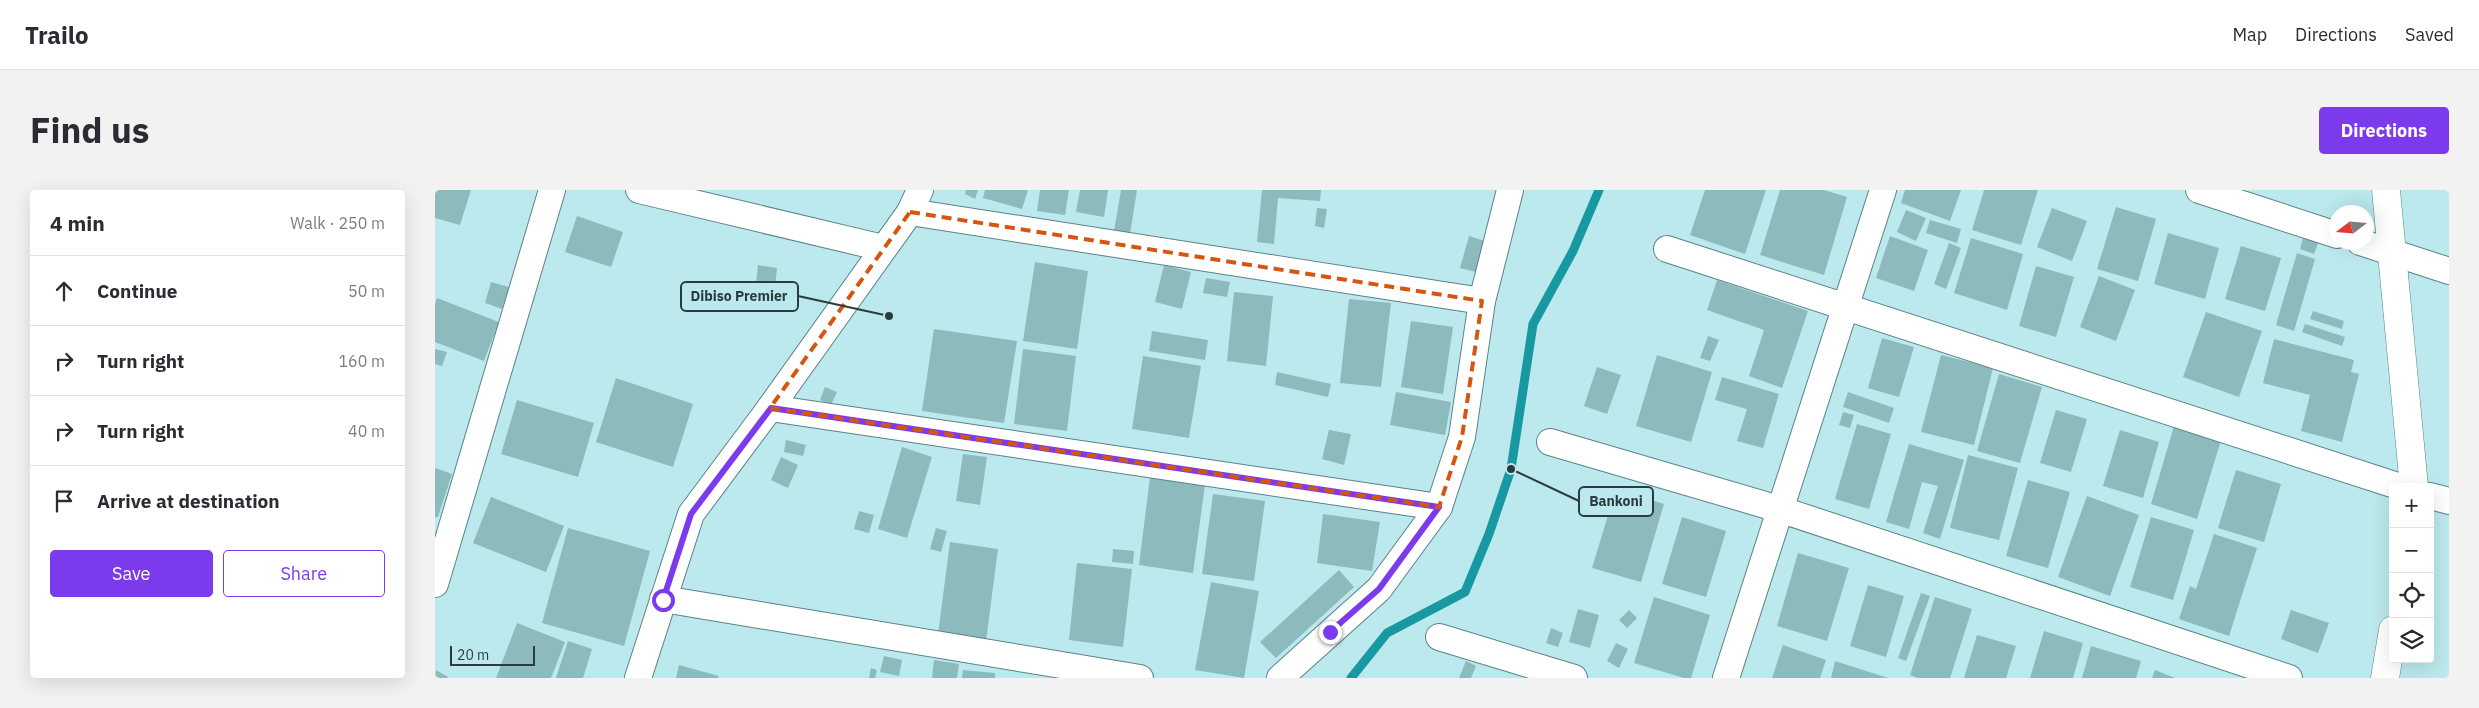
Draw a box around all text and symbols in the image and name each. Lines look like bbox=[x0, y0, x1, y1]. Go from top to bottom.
text: Trailo bbox=[25, 19, 89, 51]
text: Map bbox=[2232, 23, 2267, 46]
text: Directions bbox=[2295, 23, 2377, 46]
text: Saved bbox=[2405, 23, 2454, 46]
text: Find us bbox=[30, 107, 149, 153]
button: Directions bbox=[2319, 107, 2449, 154]
north arrow bbox=[2329, 205, 2374, 250]
text: 4 min bbox=[50, 209, 105, 237]
text: Walk · 250 m bbox=[290, 213, 385, 233]
icon: ahead bbox=[50, 277, 78, 305]
text: Continue bbox=[97, 279, 177, 303]
text: 50 m bbox=[348, 281, 385, 301]
callout: Dibiso Premier bbox=[681, 282, 798, 311]
text: Dibiso Premier bbox=[690, 287, 788, 305]
icon: right bbox=[50, 347, 78, 375]
text: Turn right bbox=[97, 349, 184, 373]
text: 160 m bbox=[338, 351, 385, 371]
icon: right bbox=[50, 417, 78, 445]
text: Turn right bbox=[97, 419, 184, 443]
text: 40 m bbox=[348, 421, 385, 441]
map controls bbox=[2389, 483, 2434, 663]
button: + bbox=[2389, 483, 2434, 528]
icon: arrive bbox=[50, 487, 78, 515]
callout: Bankoni bbox=[1579, 487, 1653, 516]
text: Arrive at destination bbox=[97, 489, 280, 513]
text: Bankoni bbox=[1589, 492, 1643, 510]
button: − bbox=[2389, 528, 2434, 573]
button: Save bbox=[50, 550, 213, 597]
button: Share bbox=[223, 550, 385, 597]
button: locate bbox=[2389, 573, 2434, 618]
route start bbox=[652, 589, 675, 612]
button: layers bbox=[2389, 618, 2434, 663]
route end bbox=[1319, 621, 1342, 644]
scale bar bbox=[450, 643, 535, 666]
text: 20 m bbox=[457, 646, 489, 664]

